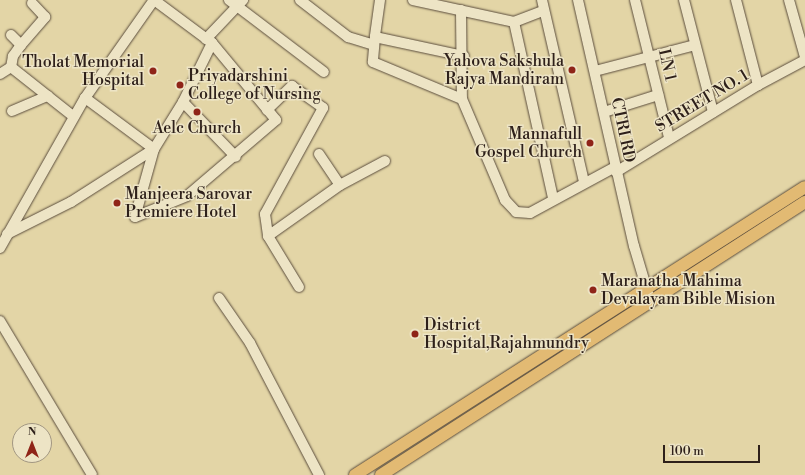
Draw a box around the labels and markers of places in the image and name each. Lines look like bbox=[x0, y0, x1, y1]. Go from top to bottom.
place label: Yahova Sakshula Rajya Mandiram bbox=[444, 51, 564, 89]
place label: Tholat Memorial Hospital bbox=[22, 52, 144, 90]
marker: Tholat Memorial Hospital bbox=[147, 65, 159, 77]
marker: Yahova Sakshula Rajya Mandiram bbox=[567, 65, 577, 75]
place label: Priyadarshini College of Nursing bbox=[188, 66, 321, 104]
marker: Priyadarshini College of Nursing bbox=[175, 80, 185, 90]
marker: Aelc Church bbox=[192, 107, 202, 117]
place label: Aelc Church bbox=[153, 118, 241, 138]
place label: Mannafull Gospel Church bbox=[475, 124, 582, 162]
marker: Mannafull Gospel Church bbox=[585, 138, 595, 148]
place label: Manjeera Sarovar Premiere Hotel bbox=[125, 184, 252, 222]
marker: Manjeera Sarovar Premiere Hotel bbox=[112, 198, 122, 208]
place label: Maranatha Mahima Devalayam Bible Mision bbox=[601, 271, 775, 309]
marker: Maranatha Mahima Devalayam Bible Mision bbox=[588, 285, 598, 295]
place label: District Hospital,Rajahmundry bbox=[424, 315, 589, 353]
marker: District Hospital,Rajahmundry bbox=[409, 328, 421, 340]

